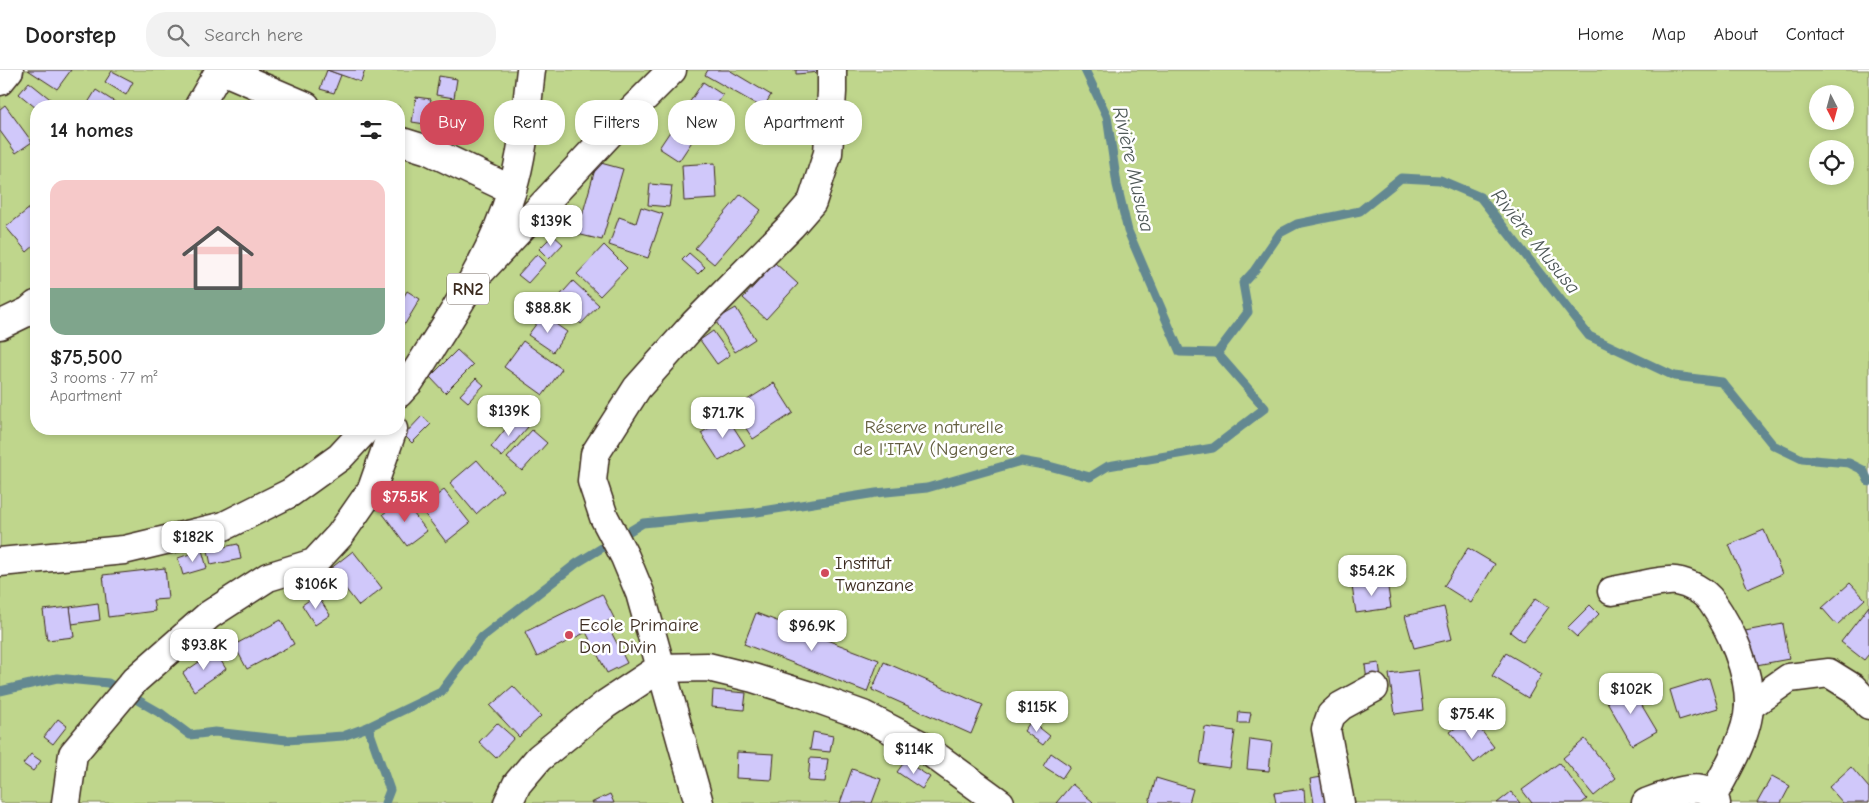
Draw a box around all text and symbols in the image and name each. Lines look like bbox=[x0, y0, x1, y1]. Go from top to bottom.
search box bbox=[146, 12, 496, 57]
text: Doorstep bbox=[25, 21, 116, 49]
icon: search bbox=[164, 21, 192, 49]
text: Search here bbox=[204, 24, 303, 46]
text: Home bbox=[1577, 24, 1624, 45]
text: Map bbox=[1652, 24, 1686, 45]
text: About bbox=[1714, 24, 1758, 45]
text: Contact bbox=[1786, 24, 1844, 45]
north arrow bbox=[1809, 85, 1854, 130]
map controls bbox=[1809, 85, 1854, 185]
chip: Buy bbox=[420, 100, 484, 145]
chip: Rent bbox=[494, 100, 565, 145]
chip: Filters bbox=[575, 100, 658, 145]
chip: New bbox=[668, 100, 735, 145]
chip: Apartment bbox=[745, 100, 862, 145]
water label: Rivière Mususa bbox=[1108, 104, 1159, 234]
icon: filters bbox=[357, 116, 385, 144]
text: 14 homes bbox=[50, 118, 133, 142]
button: locate bbox=[1809, 140, 1854, 185]
water label: Rivière Mususa bbox=[1486, 184, 1585, 298]
pin: $139K bbox=[516, 204, 586, 247]
text: $139K bbox=[530, 212, 572, 230]
icon: home bbox=[173, 213, 263, 303]
road number: RN2 bbox=[447, 273, 489, 304]
pin: $88.8K bbox=[507, 292, 589, 334]
text: $88.8K bbox=[525, 299, 571, 317]
text: $75,500 bbox=[50, 345, 122, 369]
text: 3 rooms · 77 m² bbox=[50, 369, 158, 387]
text: Apartment bbox=[50, 387, 122, 405]
pin: $139K bbox=[474, 394, 544, 437]
pin: $71.7K bbox=[682, 396, 764, 439]
text: $139K bbox=[488, 402, 530, 420]
text: $71.7K bbox=[702, 404, 744, 422]
park label: Réserve naturelle de l'ITAV (Ngengere bbox=[853, 416, 1015, 460]
pin: $75.5K bbox=[364, 480, 446, 523]
text: $75.5K bbox=[382, 488, 428, 506]
pin: $182K bbox=[158, 520, 228, 563]
text: $182K bbox=[172, 528, 214, 546]
place label: Institut Twanzane bbox=[835, 552, 914, 596]
pin: $54.2K bbox=[1331, 554, 1413, 597]
text: $54.2K bbox=[1349, 562, 1395, 580]
marker: Institut Twanzane bbox=[819, 567, 831, 579]
pin: $106K bbox=[281, 568, 351, 610]
text: $106K bbox=[295, 575, 337, 593]
pin: $96.9K bbox=[771, 610, 853, 652]
place label: Ecole Primaire Don Divin bbox=[579, 614, 699, 658]
text: $96.9K bbox=[789, 617, 835, 635]
pin: $93.8K bbox=[163, 628, 245, 671]
marker: Ecole Primaire Don Divin bbox=[563, 629, 575, 641]
text: $93.8K bbox=[181, 636, 227, 654]
pin: $102K bbox=[1596, 672, 1666, 715]
text: $102K bbox=[1610, 680, 1652, 698]
pin: $115K bbox=[1002, 690, 1072, 733]
text: $115K bbox=[1017, 698, 1057, 716]
pin: $75.4K bbox=[1431, 698, 1513, 740]
text: $75.4K bbox=[1450, 705, 1494, 723]
pin: $114K bbox=[879, 732, 949, 775]
text: $114K bbox=[895, 740, 933, 758]

